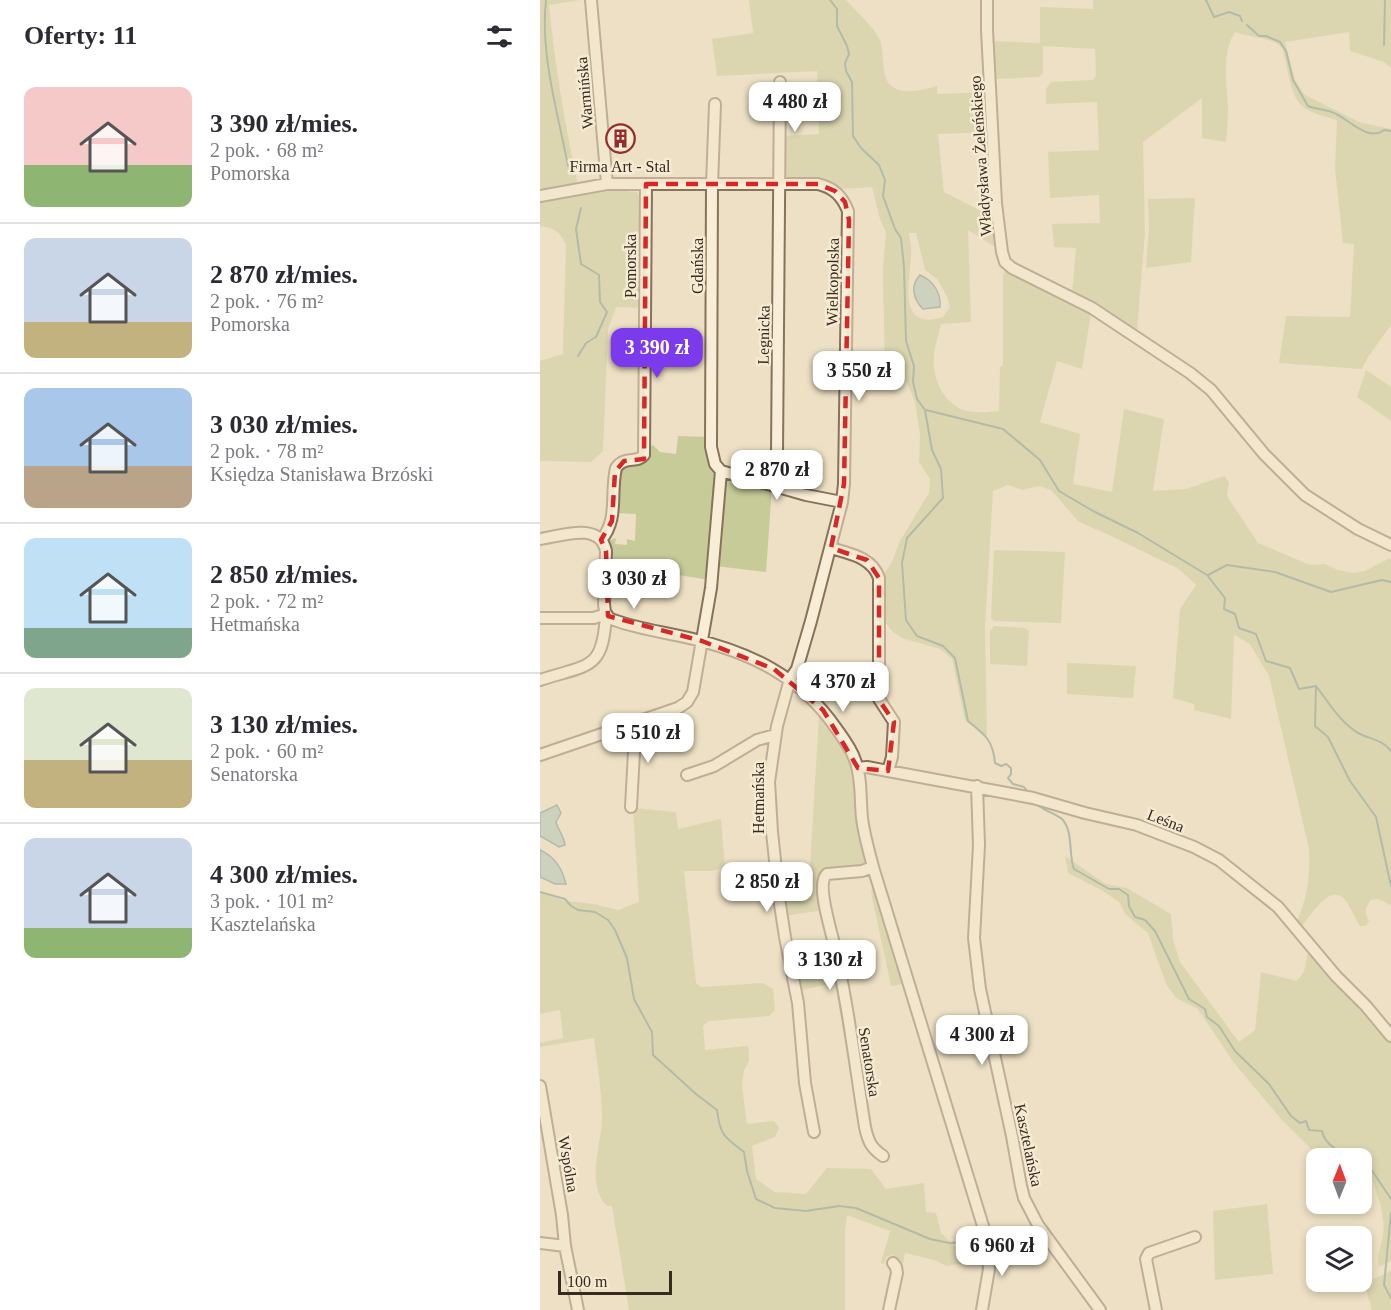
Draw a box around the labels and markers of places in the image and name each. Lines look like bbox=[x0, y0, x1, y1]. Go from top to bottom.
pin: 4 480 zł bbox=[733, 82, 857, 133]
building icon: Firma Art - Stal bbox=[604, 122, 636, 154]
place label: Firma Art - Stal bbox=[570, 158, 671, 175]
pin: 3 390 zł bbox=[595, 328, 719, 379]
pin: 3 550 zł bbox=[797, 351, 921, 402]
pin: 2 870 zł bbox=[715, 450, 839, 501]
pin: 3 030 zł bbox=[572, 559, 696, 610]
pin: 4 370 zł bbox=[781, 662, 905, 713]
pin: 5 510 zł bbox=[586, 713, 710, 764]
pin: 2 850 zł bbox=[705, 862, 829, 913]
pin: 3 130 zł bbox=[768, 940, 892, 991]
pin: 4 300 zł bbox=[920, 1015, 1044, 1066]
pin: 6 960 zł bbox=[940, 1226, 1064, 1277]

